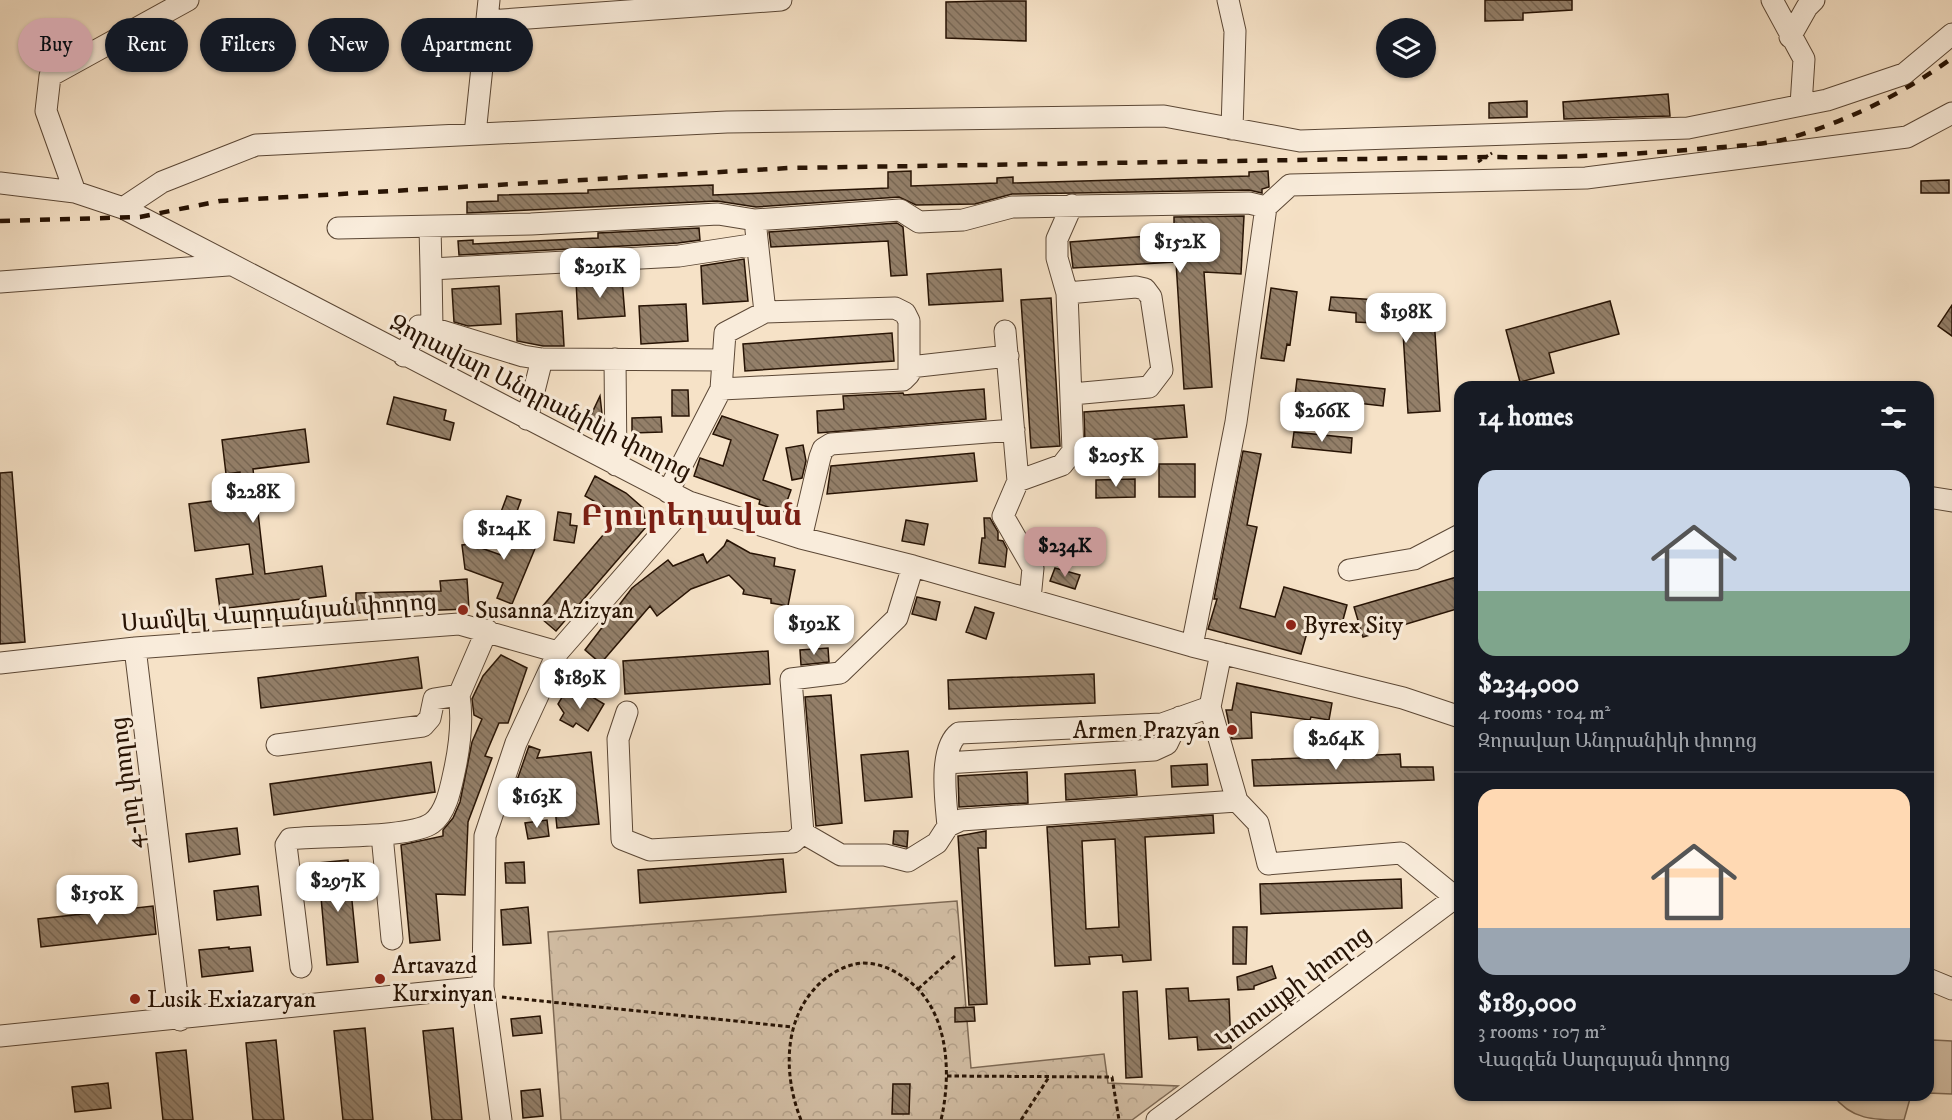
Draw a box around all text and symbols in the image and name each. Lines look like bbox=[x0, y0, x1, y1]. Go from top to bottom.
chip: Buy bbox=[18, 18, 93, 72]
chip: Rent bbox=[105, 18, 188, 72]
chip: Filters bbox=[200, 18, 296, 72]
chip: New bbox=[308, 18, 389, 72]
chip: Apartment bbox=[401, 18, 533, 72]
map controls bbox=[1376, 18, 1436, 78]
button: layers bbox=[1376, 18, 1436, 78]
pin: $152K bbox=[1138, 223, 1222, 274]
text: $152K bbox=[1154, 230, 1206, 255]
pin: $291K bbox=[558, 248, 642, 299]
text: $291K bbox=[574, 255, 626, 280]
pin: $198K bbox=[1364, 293, 1448, 344]
text: $198K bbox=[1380, 300, 1432, 325]
street label: Զորավար Անդրանիկի փողոց bbox=[385, 308, 697, 487]
pin: $266K bbox=[1280, 392, 1364, 443]
text: $266K bbox=[1294, 399, 1350, 424]
text: 14 homes bbox=[1478, 401, 1573, 434]
icon: filters bbox=[1877, 401, 1910, 434]
pin: $205K bbox=[1074, 437, 1158, 488]
text: $205K bbox=[1088, 444, 1144, 469]
pin: $228K bbox=[211, 473, 295, 524]
text: $228K bbox=[226, 480, 280, 505]
district label: Բյուրեղավան bbox=[581, 498, 803, 535]
icon: home bbox=[1640, 509, 1748, 617]
pin: $124K bbox=[462, 510, 546, 561]
text: $124K bbox=[477, 517, 531, 542]
pin: $234K bbox=[1023, 527, 1107, 578]
text: $234K bbox=[1038, 534, 1092, 559]
street label: Սամվել Վարդանյան փողոց bbox=[120, 587, 438, 639]
place label: Susanna Azizyan bbox=[475, 596, 635, 626]
marker: Susanna Azizyan bbox=[456, 603, 470, 617]
pin: $192K bbox=[772, 605, 856, 656]
place label: Byrex Sity bbox=[1303, 611, 1404, 641]
text: $192K bbox=[788, 612, 840, 637]
marker: Byrex Sity bbox=[1284, 618, 1298, 632]
pin: $189K bbox=[538, 659, 622, 710]
text: $189K bbox=[554, 666, 606, 691]
text: $234,000 bbox=[1478, 668, 1579, 701]
text: 4 rooms · 104 m² bbox=[1478, 701, 1610, 726]
street label: 4-րդ փողոց bbox=[104, 715, 150, 851]
place label: Armen Prazyan bbox=[1073, 716, 1220, 746]
pin: $264K bbox=[1294, 720, 1378, 771]
marker: Armen Prazyan bbox=[1225, 723, 1239, 737]
text: $264K bbox=[1308, 727, 1364, 752]
text: Զորավար Անդրանիկի փողոց bbox=[1478, 729, 1757, 754]
pin: $163K bbox=[495, 778, 579, 829]
text: $163K bbox=[512, 785, 562, 810]
icon: home bbox=[1640, 828, 1748, 936]
pin: $297K bbox=[296, 862, 380, 913]
text: $297K bbox=[310, 869, 366, 894]
pin: $150K bbox=[55, 875, 139, 926]
text: $150K bbox=[71, 882, 123, 907]
street label: Կոտայքի փողոց bbox=[1210, 920, 1377, 1056]
place label: Artavazd Kurxinyan bbox=[392, 951, 494, 1009]
marker: Artavazd Kurxinyan bbox=[373, 972, 387, 986]
place label: Lusik Exiazaryan bbox=[147, 985, 316, 1015]
text: $189,000 bbox=[1478, 987, 1577, 1020]
marker: Lusik Exiazaryan bbox=[128, 992, 142, 1006]
text: 3 rooms · 107 m² bbox=[1478, 1020, 1606, 1045]
text: Վազգեն Սարգսյան փողոց bbox=[1478, 1048, 1730, 1073]

